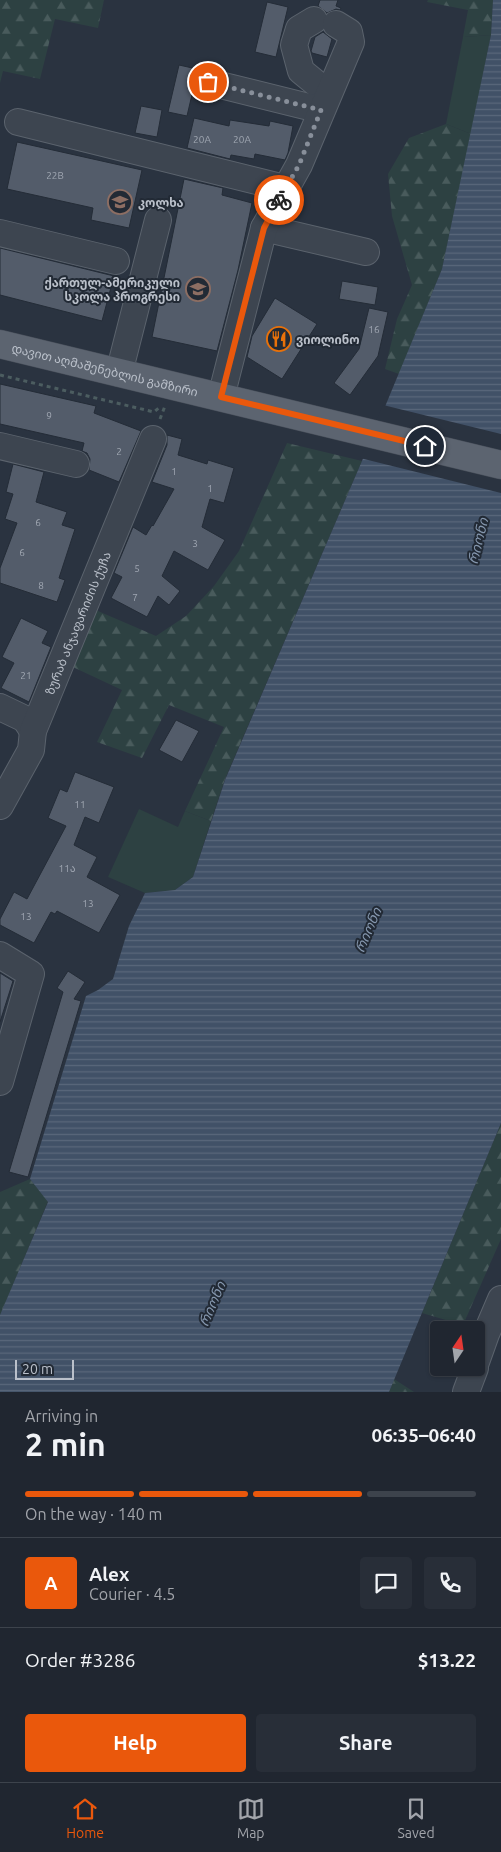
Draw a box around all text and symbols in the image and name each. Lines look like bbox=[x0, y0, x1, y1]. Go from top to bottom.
pin bbox=[187, 61, 229, 103]
icon: bag bbox=[194, 68, 222, 96]
house number: 20A bbox=[193, 134, 211, 145]
house number: 20A bbox=[233, 134, 251, 145]
house number: 22B bbox=[46, 170, 64, 181]
courier bbox=[254, 175, 304, 225]
icon: bike bbox=[265, 186, 293, 214]
school or university icon: კოლხა bbox=[107, 189, 133, 215]
place label: კოლხა bbox=[138, 196, 184, 211]
place label: ქართულ-ამერიკული სკოლა პროგრესი bbox=[44, 276, 180, 305]
school or university icon: ქართულ-ამერიკული სკოლა პროგრესი bbox=[185, 276, 211, 302]
house number: 16 bbox=[368, 324, 380, 335]
restaurant icon: ვიოლინო bbox=[266, 326, 292, 352]
place label: ვიოლინო bbox=[296, 333, 360, 348]
street label: დავით აღმაშენებლის გამზირი bbox=[10, 341, 200, 398]
house number: 9 bbox=[46, 410, 52, 421]
pin bbox=[404, 425, 446, 467]
icon: home bbox=[411, 432, 439, 460]
house number: 2 bbox=[116, 446, 122, 457]
house number: 1 bbox=[171, 466, 177, 477]
house number: 1 bbox=[207, 483, 213, 494]
water label: რიონი bbox=[465, 515, 492, 566]
house number: 6 bbox=[35, 517, 41, 528]
house number: 3 bbox=[192, 538, 198, 549]
house number: 6 bbox=[19, 547, 25, 558]
street label: ზურაბ ანჯაფარიძის ქუჩა bbox=[42, 549, 113, 696]
house number: 5 bbox=[134, 563, 140, 574]
house number: 8 bbox=[38, 580, 44, 591]
house number: 7 bbox=[132, 592, 138, 603]
house number: 21 bbox=[20, 670, 32, 681]
house number: 11 bbox=[74, 799, 86, 810]
house number: 11ა bbox=[59, 863, 75, 874]
house number: 13 bbox=[82, 898, 94, 909]
water label: რიონი bbox=[351, 904, 385, 955]
house number: 13 bbox=[20, 911, 32, 922]
water label: რიონი bbox=[195, 1278, 229, 1329]
north arrow bbox=[430, 1321, 485, 1376]
map controls bbox=[430, 1321, 485, 1376]
scale bar bbox=[15, 1357, 74, 1380]
text: 20 m bbox=[22, 1361, 53, 1377]
text: Arriving in bbox=[25, 1407, 98, 1425]
text: 06:35–06:40 bbox=[371, 1424, 476, 1446]
text: 2 min bbox=[25, 1426, 106, 1462]
text: On the way · 140 m bbox=[25, 1505, 162, 1523]
button: chat bbox=[360, 1557, 412, 1609]
button: phone bbox=[424, 1557, 476, 1609]
text: Alex bbox=[89, 1563, 129, 1585]
text: A bbox=[44, 1572, 58, 1594]
text: Courier · 4.5 bbox=[89, 1585, 175, 1603]
text: Order #3286 bbox=[25, 1649, 135, 1671]
text: $13.22 bbox=[418, 1649, 476, 1671]
button: Help bbox=[25, 1714, 246, 1772]
button: Share bbox=[256, 1714, 476, 1772]
tab: Home bbox=[66, 1795, 104, 1841]
tab: Map bbox=[237, 1795, 265, 1841]
tab: Saved bbox=[397, 1795, 435, 1841]

